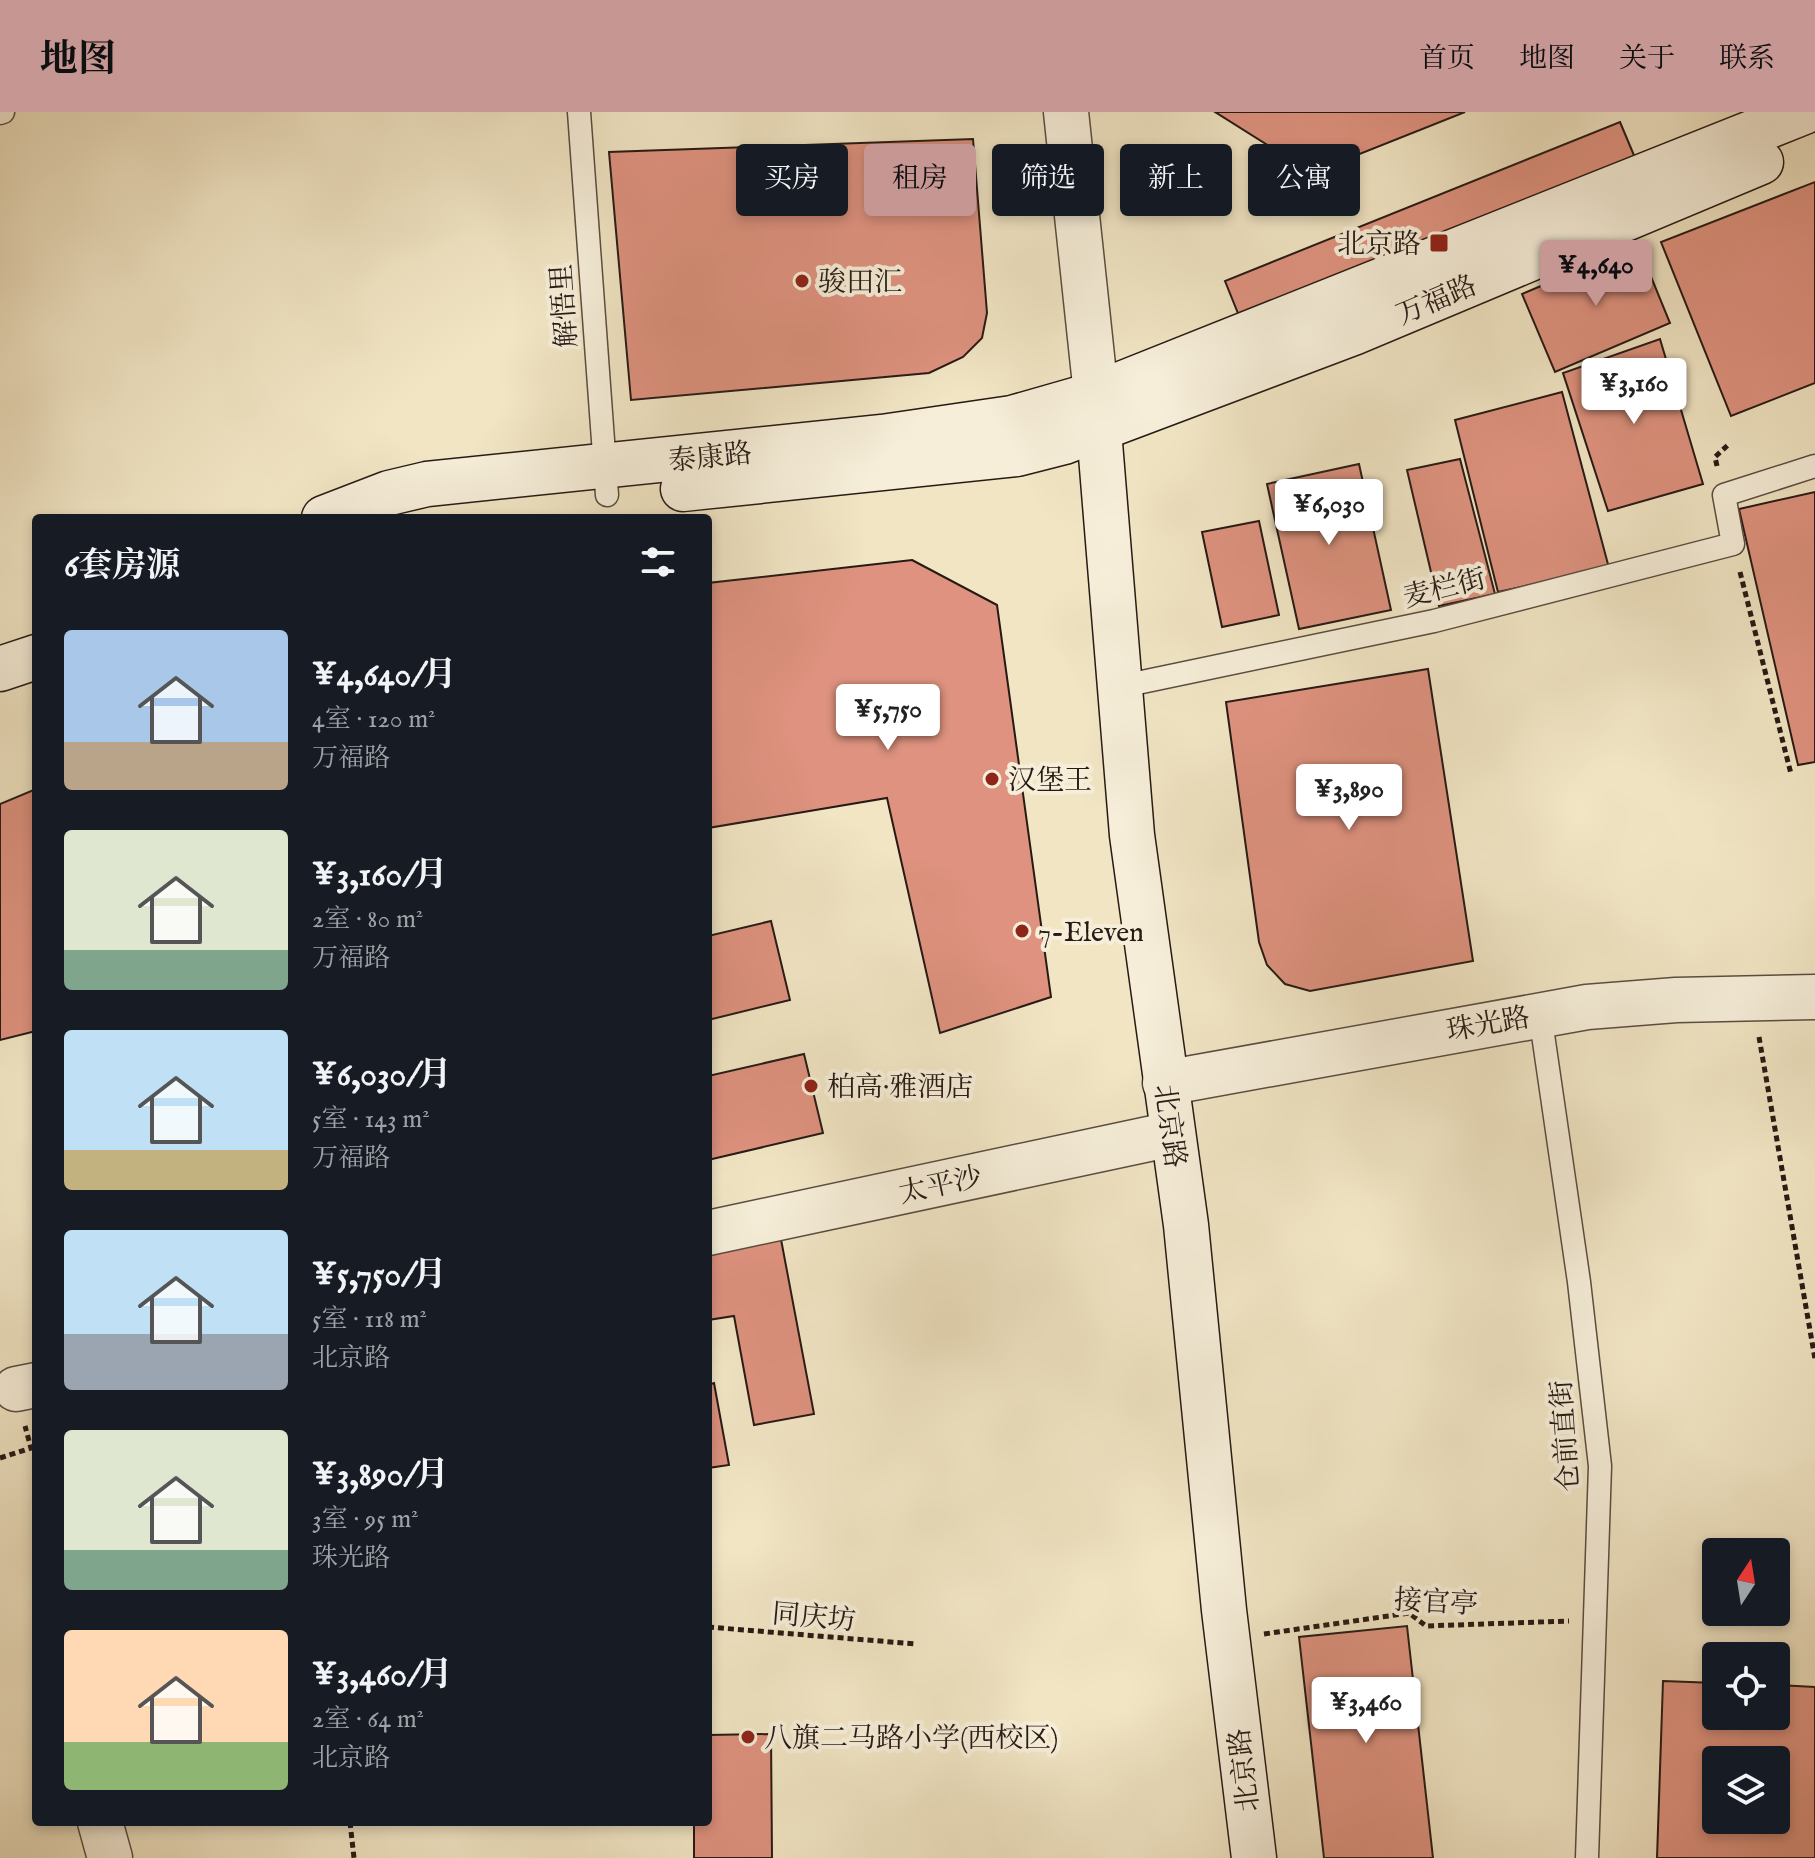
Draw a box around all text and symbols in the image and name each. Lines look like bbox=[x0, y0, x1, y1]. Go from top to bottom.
text: 地图 bbox=[40, 37, 116, 85]
text: 首页 bbox=[1419, 42, 1475, 77]
text: 地图 bbox=[1519, 42, 1575, 77]
text: 关于 bbox=[1619, 42, 1675, 77]
text: 联系 bbox=[1719, 42, 1775, 77]
chip: 买房 bbox=[736, 144, 848, 216]
chip: 租房 bbox=[864, 144, 976, 216]
chip: 筛选 bbox=[992, 144, 1104, 216]
chip: 新上 bbox=[1120, 144, 1232, 216]
chip: 公寓 bbox=[1248, 144, 1360, 216]
place label: 北京路 bbox=[1337, 228, 1421, 263]
marker: 北京路 bbox=[1428, 232, 1450, 254]
pin: ¥4,640 bbox=[1531, 240, 1661, 308]
text: ¥4,640 bbox=[1558, 249, 1634, 282]
street label: 解悟里 bbox=[545, 263, 586, 349]
place label: 骏田汇 bbox=[818, 266, 902, 301]
street label: 万福路 bbox=[1391, 269, 1482, 334]
marker: 骏田汇 bbox=[793, 272, 811, 290]
pin: ¥3,160 bbox=[1569, 358, 1699, 426]
text: ¥3,160 bbox=[1599, 367, 1669, 400]
street label: 泰康路 bbox=[667, 437, 754, 480]
pin: ¥6,030 bbox=[1264, 479, 1394, 547]
text: ¥6,030 bbox=[1293, 488, 1365, 521]
icon: filters bbox=[636, 540, 680, 584]
text: 6套房源 bbox=[64, 545, 180, 588]
street label: 麦栏街 bbox=[1400, 562, 1490, 617]
text: ¥4,640/月 bbox=[312, 654, 457, 697]
icon: home bbox=[128, 662, 224, 758]
pin: ¥5,750 bbox=[823, 684, 953, 752]
text: ¥5,750 bbox=[854, 693, 922, 726]
text: 4室 · 120 m² bbox=[312, 703, 436, 736]
text: 万福路 bbox=[312, 742, 390, 775]
place label: 汉堡王 bbox=[1008, 764, 1092, 799]
pin: ¥3,890 bbox=[1284, 764, 1414, 832]
marker: 汉堡王 bbox=[983, 770, 1001, 788]
text: ¥3,890 bbox=[1314, 773, 1384, 806]
text: ¥3,160/月 bbox=[312, 854, 448, 897]
icon: home bbox=[128, 862, 224, 958]
text: 2室 · 80 m² bbox=[312, 903, 423, 936]
place label: 7-Eleven bbox=[1038, 916, 1144, 951]
marker: 7-Eleven bbox=[1013, 922, 1031, 940]
text: 万福路 bbox=[312, 942, 390, 975]
street label: 珠光路 bbox=[1444, 1001, 1533, 1050]
text: ¥6,030/月 bbox=[312, 1054, 452, 1097]
icon: home bbox=[128, 1062, 224, 1158]
place label: 柏高·雅酒店 bbox=[827, 1071, 973, 1106]
marker: 柏高·雅酒店 bbox=[802, 1077, 820, 1095]
street label: 北京路 bbox=[1145, 1082, 1192, 1170]
text: 5室 · 143 m² bbox=[312, 1103, 430, 1136]
text: 万福路 bbox=[312, 1142, 390, 1175]
street label: 太平沙 bbox=[896, 1161, 985, 1212]
text: ¥5,750/月 bbox=[312, 1254, 447, 1297]
icon: home bbox=[128, 1262, 224, 1358]
text: 5室 · 118 m² bbox=[312, 1303, 427, 1336]
text: 北京路 bbox=[312, 1342, 390, 1375]
street label: 仓前直街 bbox=[1545, 1379, 1588, 1493]
text: ¥3,890/月 bbox=[312, 1454, 449, 1497]
icon: home bbox=[128, 1462, 224, 1558]
text: 3室 · 95 m² bbox=[312, 1503, 419, 1536]
north arrow bbox=[1702, 1538, 1790, 1626]
map controls bbox=[1702, 1538, 1790, 1834]
text: 珠光路 bbox=[312, 1542, 390, 1575]
street label: 接官亭 bbox=[1393, 1584, 1479, 1623]
street label: 同庆坊 bbox=[770, 1597, 857, 1640]
button: locate bbox=[1702, 1642, 1790, 1730]
text: ¥3,460/月 bbox=[312, 1654, 453, 1697]
icon: home bbox=[128, 1662, 224, 1758]
pin: ¥3,460 bbox=[1301, 1677, 1431, 1745]
text: ¥3,460 bbox=[1330, 1686, 1402, 1719]
text: 2室 · 64 m² bbox=[312, 1703, 424, 1736]
place label: 八旗二马路小学(西校区) bbox=[764, 1722, 1058, 1757]
street label: 北京路 bbox=[1223, 1726, 1268, 1814]
marker: 八旗二马路小学(西校区) bbox=[739, 1728, 757, 1746]
text: 北京路 bbox=[312, 1742, 390, 1775]
button: layers bbox=[1702, 1746, 1790, 1834]

